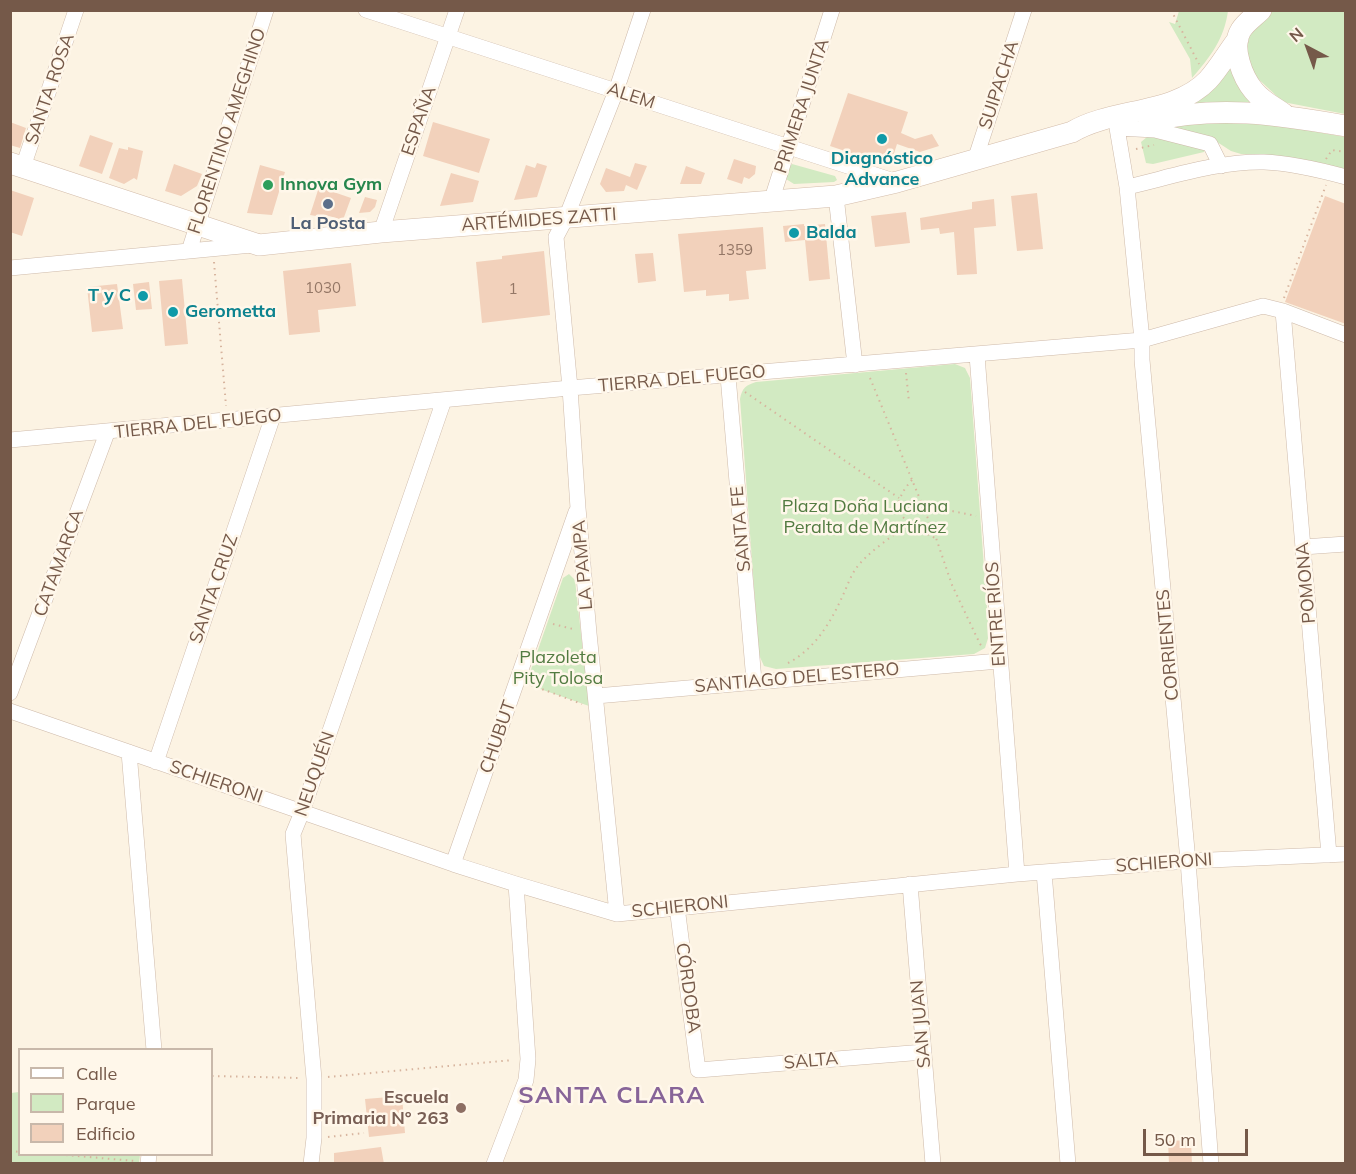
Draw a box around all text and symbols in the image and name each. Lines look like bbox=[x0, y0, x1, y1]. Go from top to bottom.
north arrow bbox=[1278, 18, 1338, 78]
text: N bbox=[1285, 23, 1307, 46]
street label: FLORENTINO AMEGHINO bbox=[183, 25, 271, 237]
street label: SANTA ROSA bbox=[21, 31, 79, 147]
street label: PRIMERA JUNTA bbox=[770, 36, 834, 176]
street label: SUIPACHA bbox=[975, 38, 1023, 132]
street label: ALEM bbox=[604, 78, 658, 114]
street label: ESPAÑA bbox=[397, 83, 441, 159]
marker: Diagnóstico Advance bbox=[875, 132, 889, 146]
place label: Diagnóstico Advance bbox=[831, 148, 933, 190]
place label: Innova Gym bbox=[280, 174, 382, 196]
marker: Innova Gym bbox=[261, 178, 275, 192]
marker: La Posta bbox=[321, 197, 335, 211]
street label: ARTÉMIDES ZATTI bbox=[461, 204, 617, 236]
place label: La Posta bbox=[290, 213, 366, 235]
place label: Balda bbox=[806, 222, 857, 244]
marker: Balda bbox=[787, 226, 801, 240]
house number: 1359 bbox=[717, 241, 753, 259]
house number: 1030 bbox=[305, 279, 341, 297]
house number: 1 bbox=[509, 280, 517, 298]
place label: T y C bbox=[88, 285, 131, 307]
marker: T y C bbox=[136, 289, 150, 303]
place label: Gerometta bbox=[185, 301, 276, 323]
marker: Gerometta bbox=[166, 305, 180, 319]
street label: TIERRA DEL FUEGO bbox=[597, 361, 767, 397]
street label: TIERRA DEL FUEGO bbox=[113, 404, 283, 444]
street label: SANTA FE bbox=[726, 485, 756, 573]
park label: Plaza Doña Luciana Peralta de Martínez bbox=[782, 496, 948, 538]
street label: CATAMARCA bbox=[30, 506, 88, 620]
street label: LA PAMPA bbox=[568, 519, 598, 611]
street label: SANTA CRUZ bbox=[185, 532, 243, 646]
street label: POMONA bbox=[1292, 541, 1320, 625]
street label: ENTRE RÍOS bbox=[982, 561, 1010, 667]
street label: CORRIENTES bbox=[1152, 588, 1184, 702]
park label: Plazoleta Pity Tolosa bbox=[513, 647, 603, 690]
street label: SANTIAGO DEL ESTERO bbox=[694, 658, 900, 698]
street label: CHUBUT bbox=[475, 698, 521, 776]
street label: NEUQUÉN bbox=[290, 729, 340, 819]
street label: SCHIERONI bbox=[167, 756, 265, 808]
street label: SCHIERONI bbox=[1115, 849, 1213, 877]
street label: SCHIERONI bbox=[631, 891, 729, 923]
street label: CÓRDOBA bbox=[671, 941, 705, 1035]
street label: SAN JUAN bbox=[906, 979, 936, 1069]
legend bbox=[18, 1048, 213, 1156]
street label: SALTA bbox=[783, 1048, 839, 1074]
text: Calle bbox=[76, 1062, 117, 1085]
district label: SANTA CLARA bbox=[518, 1082, 706, 1110]
place label: Escuela Primaria N° 263 bbox=[312, 1087, 449, 1130]
text: Parque bbox=[76, 1092, 135, 1115]
marker: Escuela Primaria N° 263 bbox=[454, 1101, 468, 1115]
scale bar bbox=[1146, 1117, 1251, 1155]
text: Edificio bbox=[76, 1122, 135, 1145]
text: 50 m bbox=[1154, 1128, 1196, 1151]

